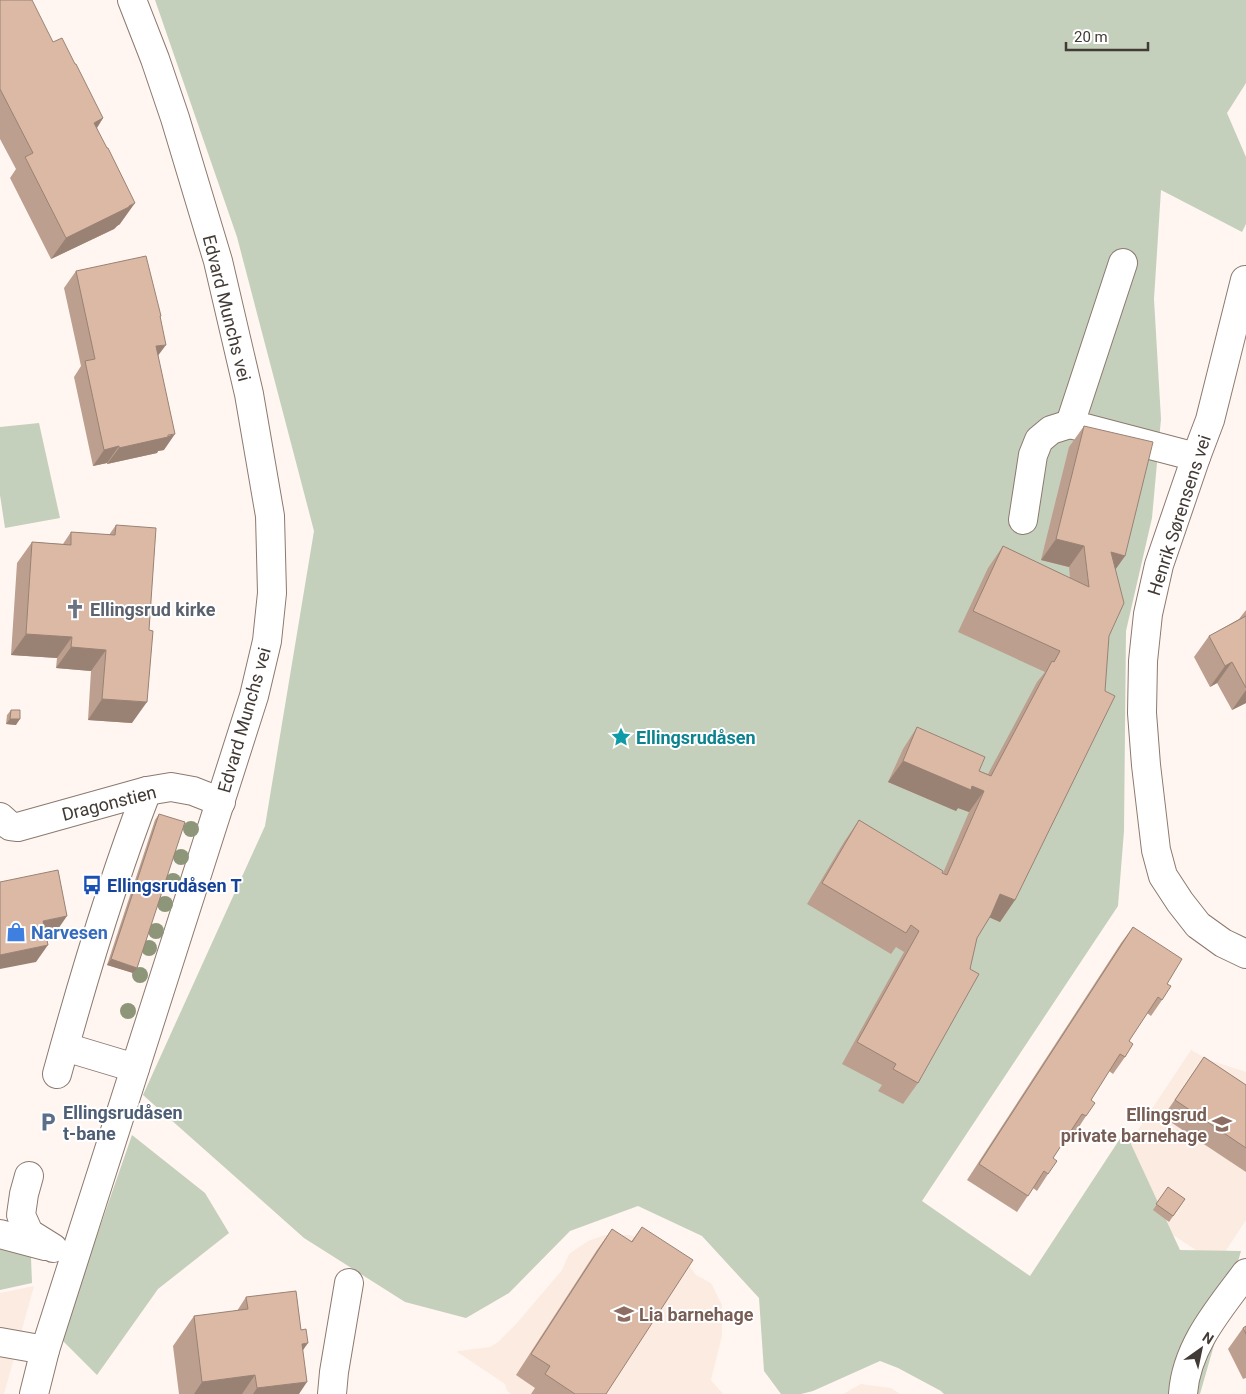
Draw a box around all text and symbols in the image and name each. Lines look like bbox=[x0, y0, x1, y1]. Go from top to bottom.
scale bar bbox=[1066, 20, 1148, 52]
text: 20 m bbox=[1074, 28, 1108, 46]
street label: Edvard Munchs vei bbox=[199, 233, 255, 383]
street label: Henrik Sørensens vei bbox=[1143, 432, 1215, 598]
church icon: Ellingsrud kirke bbox=[64, 598, 86, 620]
place label: Ellingsrud kirke bbox=[90, 599, 216, 620]
street label: Edvard Munchs vei bbox=[213, 645, 275, 795]
place icon: Ellingsrudåsen bbox=[610, 726, 632, 748]
place label: Ellingsrudåsen bbox=[636, 727, 756, 748]
street label: Dragonstien bbox=[60, 781, 158, 825]
bus stop icon: Ellingsrudåsen T bbox=[81, 874, 103, 896]
place label: Ellingsrudåsen T bbox=[107, 875, 242, 896]
shop icon: Narvesen bbox=[5, 921, 27, 943]
place label: Narvesen bbox=[31, 922, 108, 943]
place label: Ellingsrudåsen t-bane bbox=[63, 1102, 183, 1144]
place label: Ellingsrud private barnehage bbox=[1061, 1104, 1207, 1146]
parking icon: Ellingsrudåsen t-bane bbox=[37, 1111, 59, 1133]
school or university icon: Ellingsrud private barnehage bbox=[1211, 1113, 1233, 1135]
school or university icon: Lia barnehage bbox=[613, 1303, 635, 1325]
place label: Lia barnehage bbox=[639, 1304, 754, 1325]
north arrow bbox=[1176, 1324, 1226, 1374]
text: N bbox=[1200, 1329, 1217, 1348]

